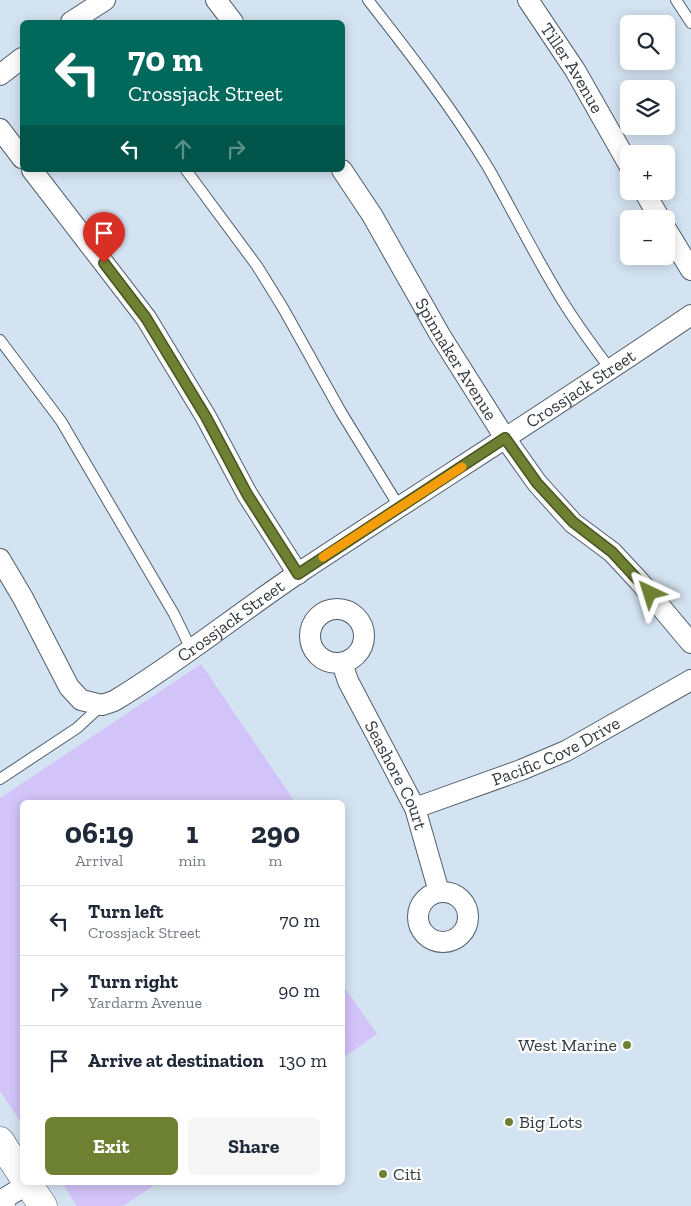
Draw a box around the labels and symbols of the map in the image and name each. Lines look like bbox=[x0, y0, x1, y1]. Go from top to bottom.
street label: Tiller Avenue bbox=[536, 19, 608, 117]
pin bbox=[83, 212, 125, 263]
street label: Spinnaker Avenue bbox=[410, 294, 502, 424]
street label: Crossjack Street bbox=[522, 344, 640, 433]
position arrow bbox=[623, 566, 675, 618]
street label: Crossjack Street bbox=[173, 575, 289, 667]
street label: Pacific Cove Drive bbox=[489, 712, 624, 791]
street label: Seashore Court bbox=[360, 717, 432, 833]
place label: West Marine bbox=[518, 1034, 617, 1056]
marker: West Marine bbox=[621, 1039, 633, 1051]
place label: Big Lots bbox=[519, 1111, 583, 1133]
marker: Big Lots bbox=[503, 1116, 515, 1128]
place label: Citi bbox=[393, 1163, 421, 1185]
marker: Citi bbox=[377, 1168, 389, 1180]

